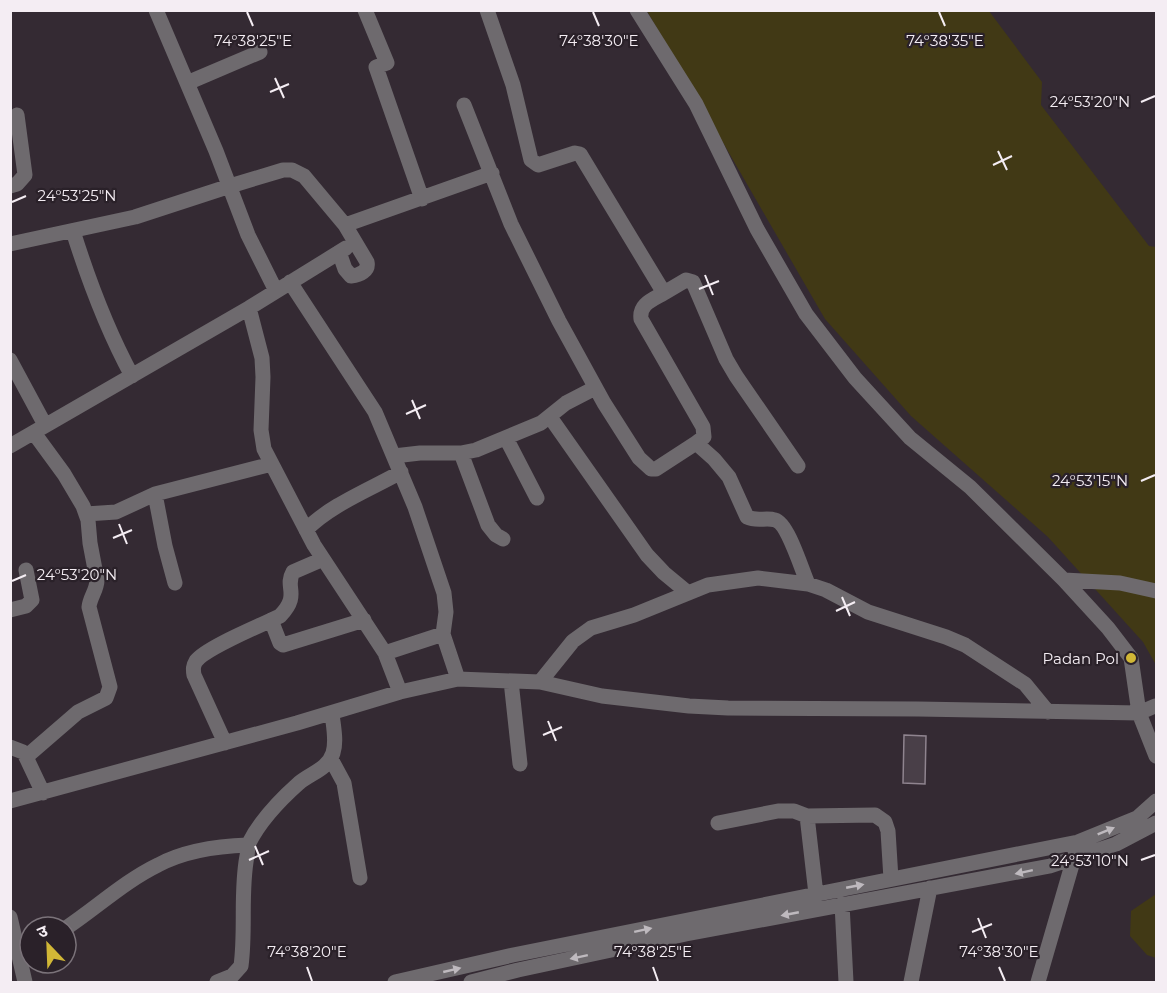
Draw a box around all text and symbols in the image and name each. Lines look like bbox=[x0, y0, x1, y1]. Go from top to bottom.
text: 74°38'25"E bbox=[214, 31, 292, 50]
text: 74°38'30"E bbox=[559, 31, 639, 50]
text: 74°38'35"E bbox=[906, 31, 984, 50]
text: 24°53'20"N bbox=[1050, 92, 1130, 111]
text: 24°53'25"N bbox=[38, 186, 116, 205]
text: 24°53'15"N bbox=[1052, 471, 1128, 490]
text: 24°53'20"N bbox=[37, 565, 117, 584]
place label: Padan Pol bbox=[1042, 649, 1119, 668]
marker: Padan Pol bbox=[1124, 651, 1138, 665]
one-way arrow bbox=[1098, 826, 1116, 836]
text: 24°53'10"N bbox=[1051, 851, 1129, 870]
one-way arrow bbox=[1014, 868, 1033, 877]
one-way arrow bbox=[845, 881, 864, 890]
one-way arrow bbox=[781, 910, 800, 919]
north arrow bbox=[18, 915, 78, 975]
text: उ bbox=[34, 921, 51, 942]
one-way arrow bbox=[634, 925, 653, 934]
text: 74°38'20"E bbox=[267, 942, 347, 961]
text: 74°38'25"E bbox=[614, 942, 692, 961]
text: 74°38'30"E bbox=[959, 942, 1039, 961]
one-way arrow bbox=[569, 953, 588, 962]
one-way arrow bbox=[443, 964, 461, 974]

